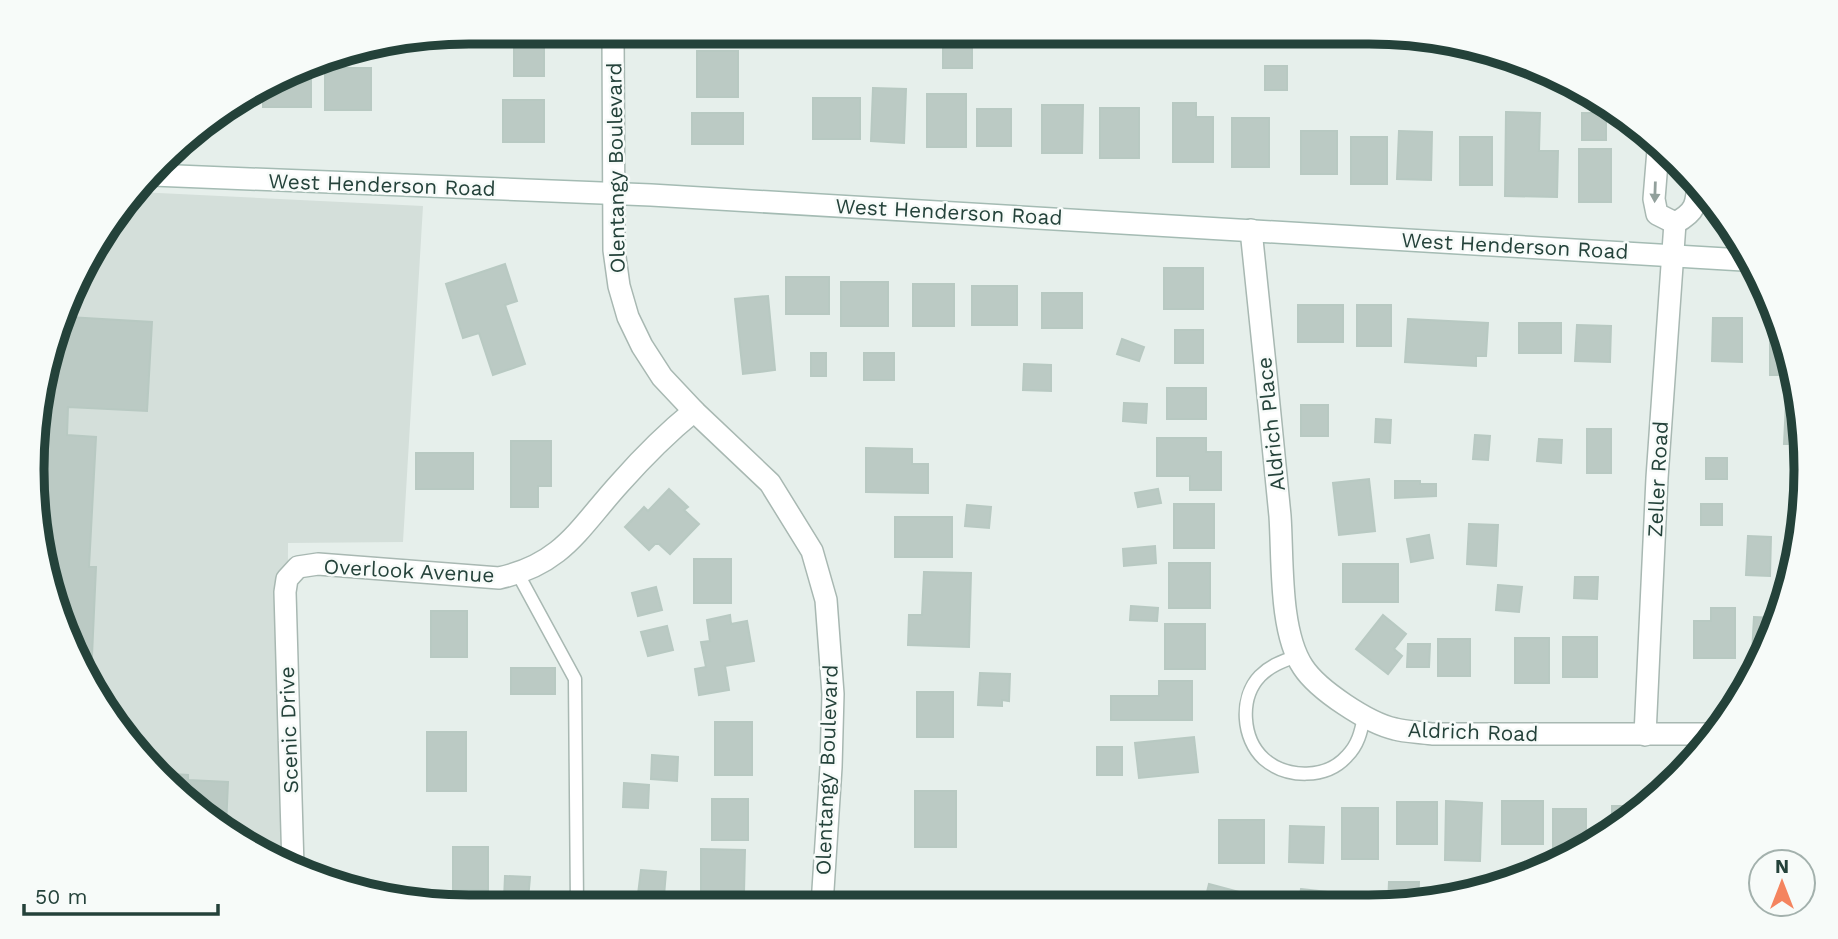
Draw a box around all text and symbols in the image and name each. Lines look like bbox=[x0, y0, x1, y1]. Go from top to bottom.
street label: Olentangy Boulevard bbox=[601, 62, 630, 274]
street label: West Henderson Road bbox=[268, 168, 496, 201]
one-way arrow bbox=[1649, 181, 1661, 203]
street label: West Henderson Road bbox=[835, 193, 1063, 230]
street label: West Henderson Road bbox=[1401, 227, 1629, 264]
street label: Aldrich Place bbox=[1251, 356, 1290, 492]
street label: Zeller Road bbox=[1642, 420, 1673, 538]
street label: Overlook Avenue bbox=[323, 554, 495, 587]
street label: Olentangy Boulevard bbox=[810, 664, 843, 876]
street label: Scenic Drive bbox=[274, 666, 303, 794]
street label: Aldrich Road bbox=[1407, 717, 1539, 746]
north arrow bbox=[1747, 848, 1817, 918]
text: N bbox=[1775, 855, 1789, 878]
scale bar bbox=[24, 872, 219, 916]
text: 50 m bbox=[35, 884, 87, 909]

